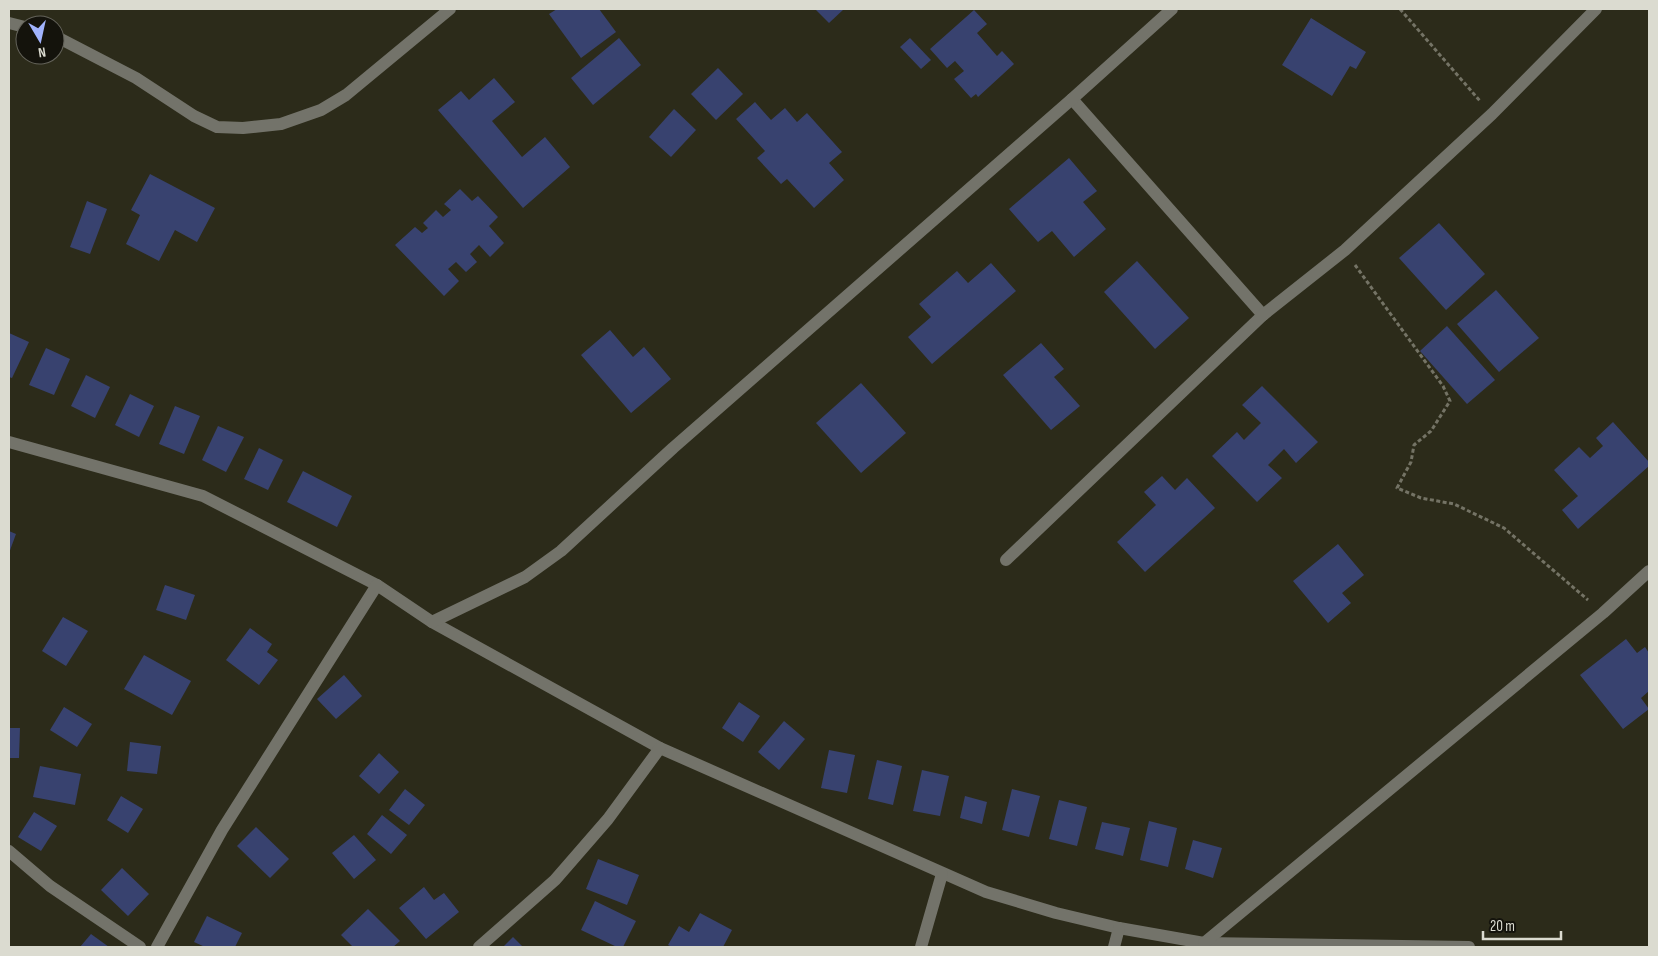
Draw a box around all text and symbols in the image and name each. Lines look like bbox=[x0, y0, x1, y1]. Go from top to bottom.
north arrow bbox=[15, 15, 65, 65]
text: N bbox=[37, 43, 47, 61]
scale bar bbox=[1483, 908, 1560, 940]
text: 20 m bbox=[1490, 917, 1515, 936]

